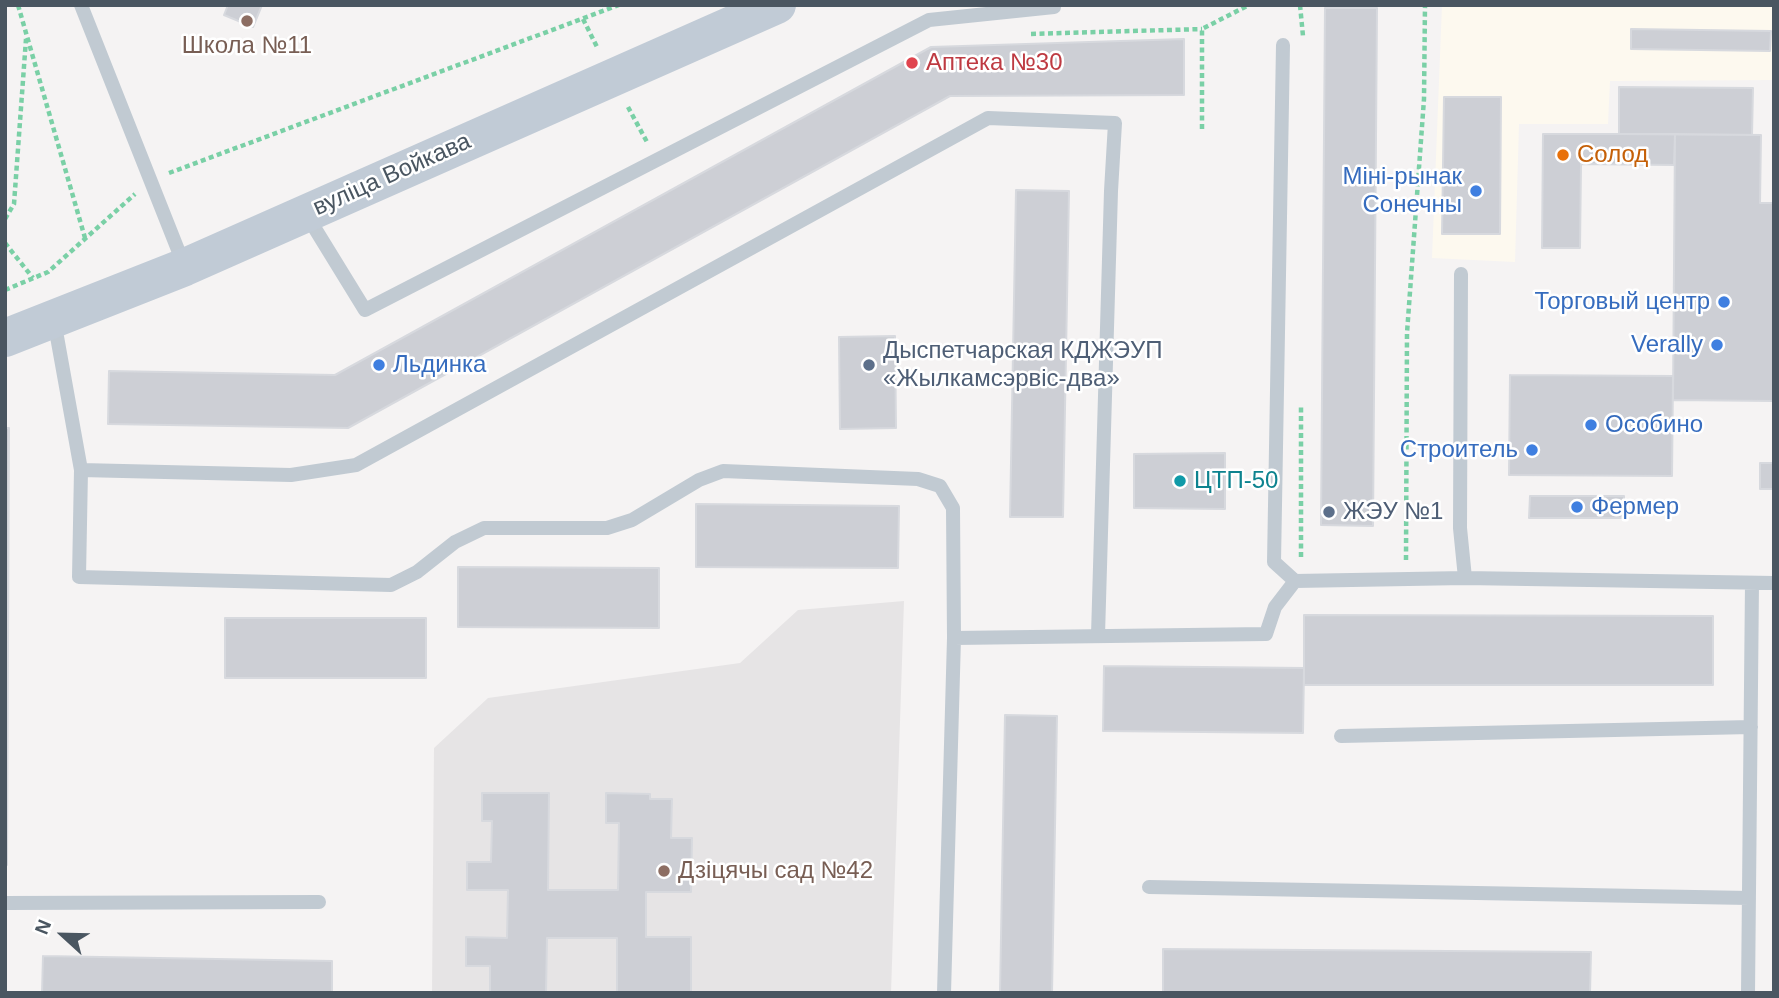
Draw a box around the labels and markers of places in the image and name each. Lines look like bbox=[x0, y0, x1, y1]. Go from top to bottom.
marker: Школа №11 bbox=[239, 13, 255, 29]
place label: Школа №11 bbox=[182, 32, 312, 60]
place label: Аптека №30 bbox=[926, 49, 1063, 77]
marker: Аптека №30 bbox=[904, 55, 920, 71]
place label: Солод bbox=[1577, 141, 1648, 169]
marker: Солод bbox=[1555, 147, 1571, 163]
place label: Міні-рынак Сонечны bbox=[1342, 163, 1462, 219]
marker: Міні-рынак Сонечны bbox=[1468, 183, 1484, 199]
place label: Торговый центр bbox=[1534, 288, 1710, 316]
marker: Торговый центр bbox=[1716, 294, 1732, 310]
place label: Verally bbox=[1631, 331, 1703, 359]
place label: Дыспетчарская КДЖЭУП «Жылкамсэрвіс-два» bbox=[883, 337, 1162, 393]
marker: Verally bbox=[1709, 337, 1725, 353]
place label: Льдинка bbox=[393, 351, 486, 379]
marker: Льдинка bbox=[371, 357, 387, 373]
marker: Дыспетчарская КДЖЭУП «Жылкамсэрвіс-два» bbox=[861, 357, 877, 373]
place label: Особино bbox=[1605, 411, 1703, 439]
marker: Особино bbox=[1583, 417, 1599, 433]
place label: Строитель bbox=[1400, 436, 1518, 464]
marker: Строитель bbox=[1524, 442, 1540, 458]
place label: ЦТП-50 bbox=[1194, 467, 1278, 495]
marker: ЦТП-50 bbox=[1172, 473, 1188, 489]
place label: Фермер bbox=[1591, 493, 1679, 521]
place label: ЖЭУ №1 bbox=[1343, 498, 1443, 526]
marker: Фермер bbox=[1569, 499, 1585, 515]
marker: ЖЭУ №1 bbox=[1321, 504, 1337, 520]
place label: Дзіцячы сад №42 bbox=[678, 857, 873, 885]
marker: Дзіцячы сад №42 bbox=[656, 863, 672, 879]

